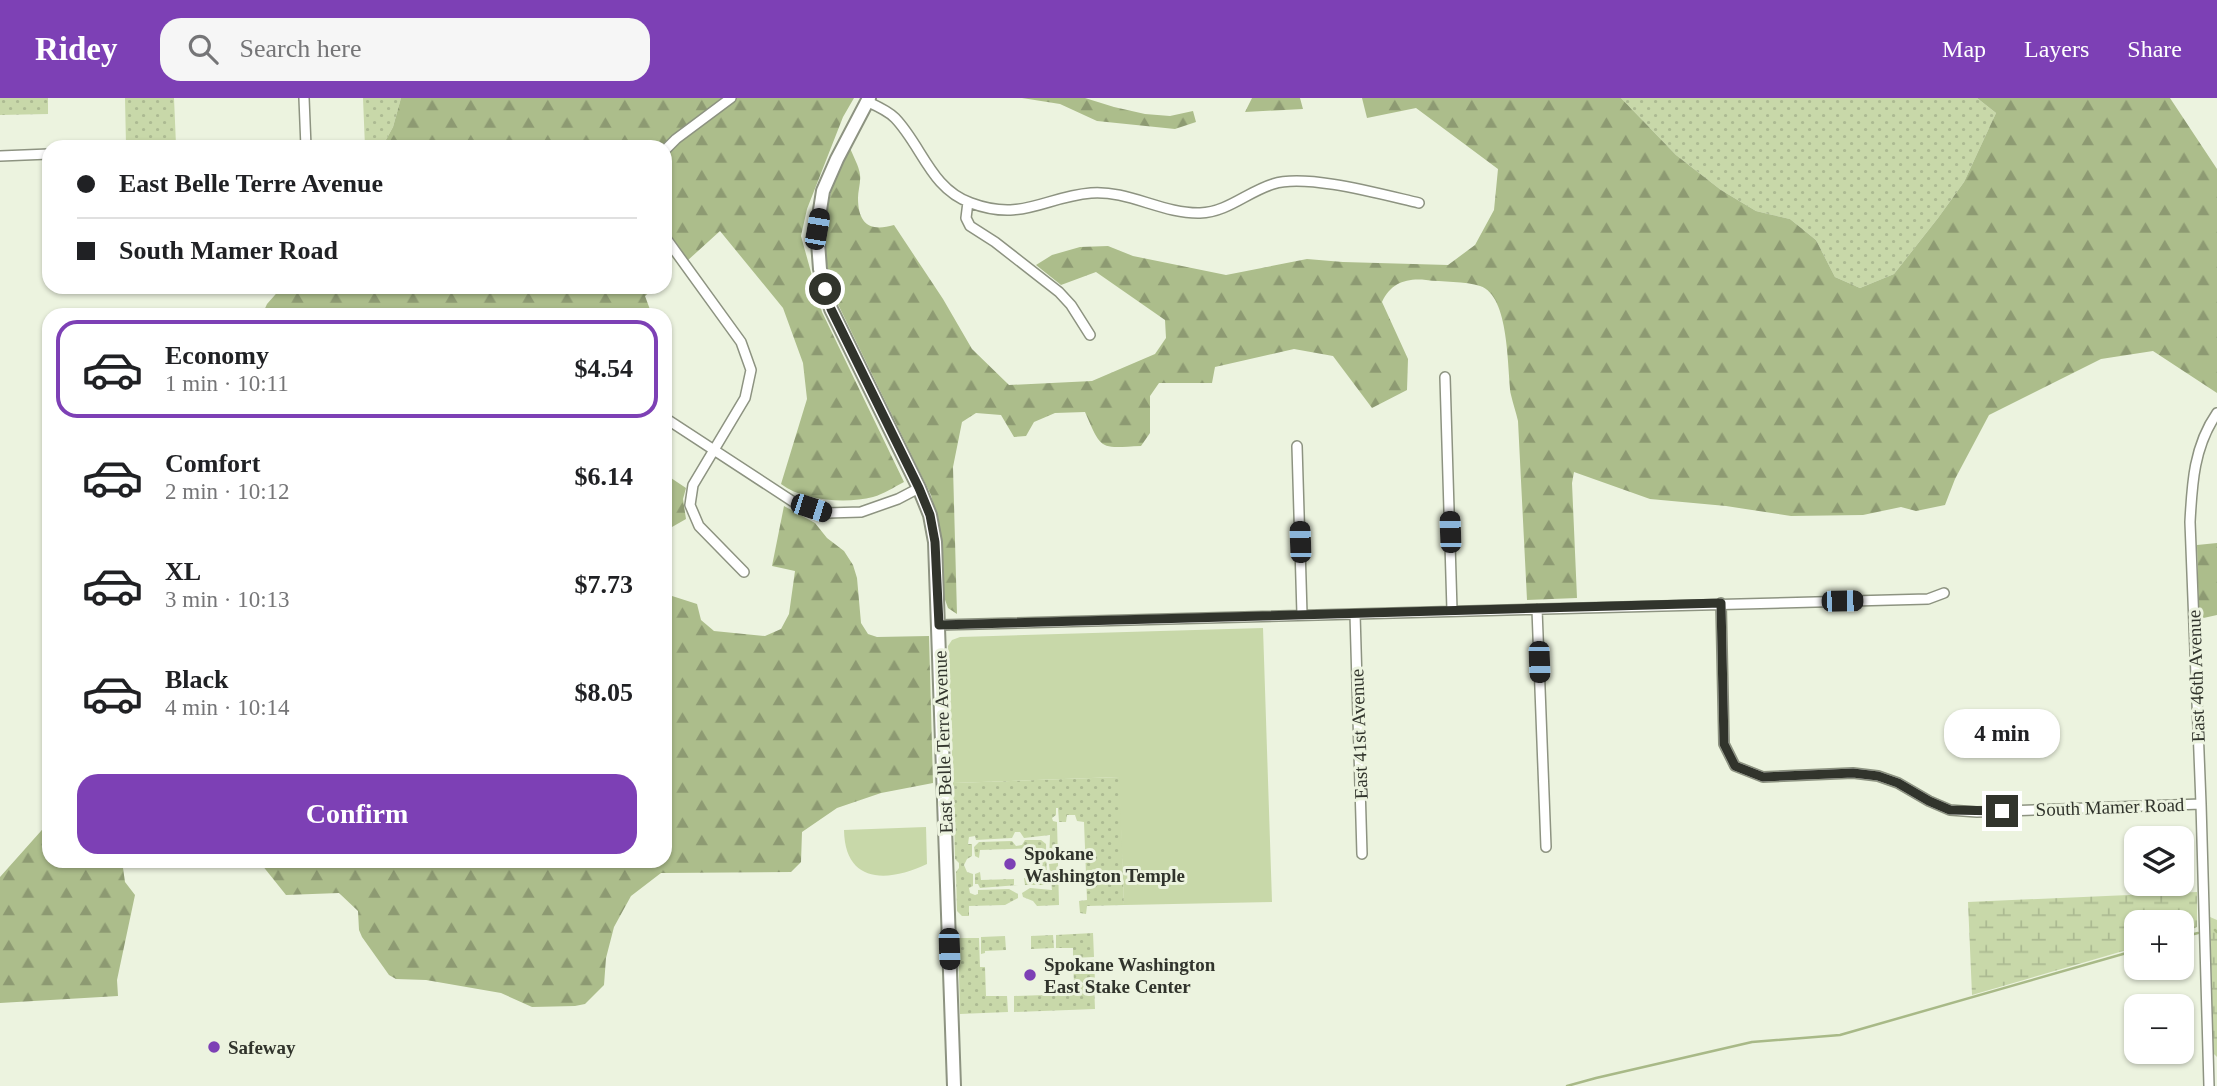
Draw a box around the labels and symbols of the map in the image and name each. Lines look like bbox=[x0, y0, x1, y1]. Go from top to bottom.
car bbox=[804, 206, 831, 252]
route start bbox=[809, 273, 841, 305]
car bbox=[788, 492, 835, 524]
car bbox=[1439, 511, 1462, 553]
car bbox=[1289, 521, 1312, 563]
car bbox=[1821, 590, 1864, 612]
street label: East 46th Avenue bbox=[2183, 609, 2209, 743]
car bbox=[1528, 641, 1551, 683]
street label: East Belle Terre Avenue bbox=[929, 650, 957, 834]
street label: East 41st Avenue bbox=[1346, 668, 1372, 800]
callout: 4 min bbox=[1944, 710, 2060, 758]
street label: South Mamer Road bbox=[2035, 794, 2185, 820]
route end bbox=[1986, 795, 2018, 827]
place label: Spokane Washington Temple bbox=[1024, 843, 1185, 886]
marker: Spokane Washington Temple bbox=[1002, 856, 1018, 872]
car bbox=[938, 928, 961, 970]
place label: Spokane Washington East Stake Center bbox=[1044, 954, 1216, 997]
marker: Spokane Washington East Stake Center bbox=[1022, 967, 1038, 983]
place label: Safeway bbox=[228, 1037, 296, 1058]
marker: Safeway bbox=[206, 1039, 222, 1055]

